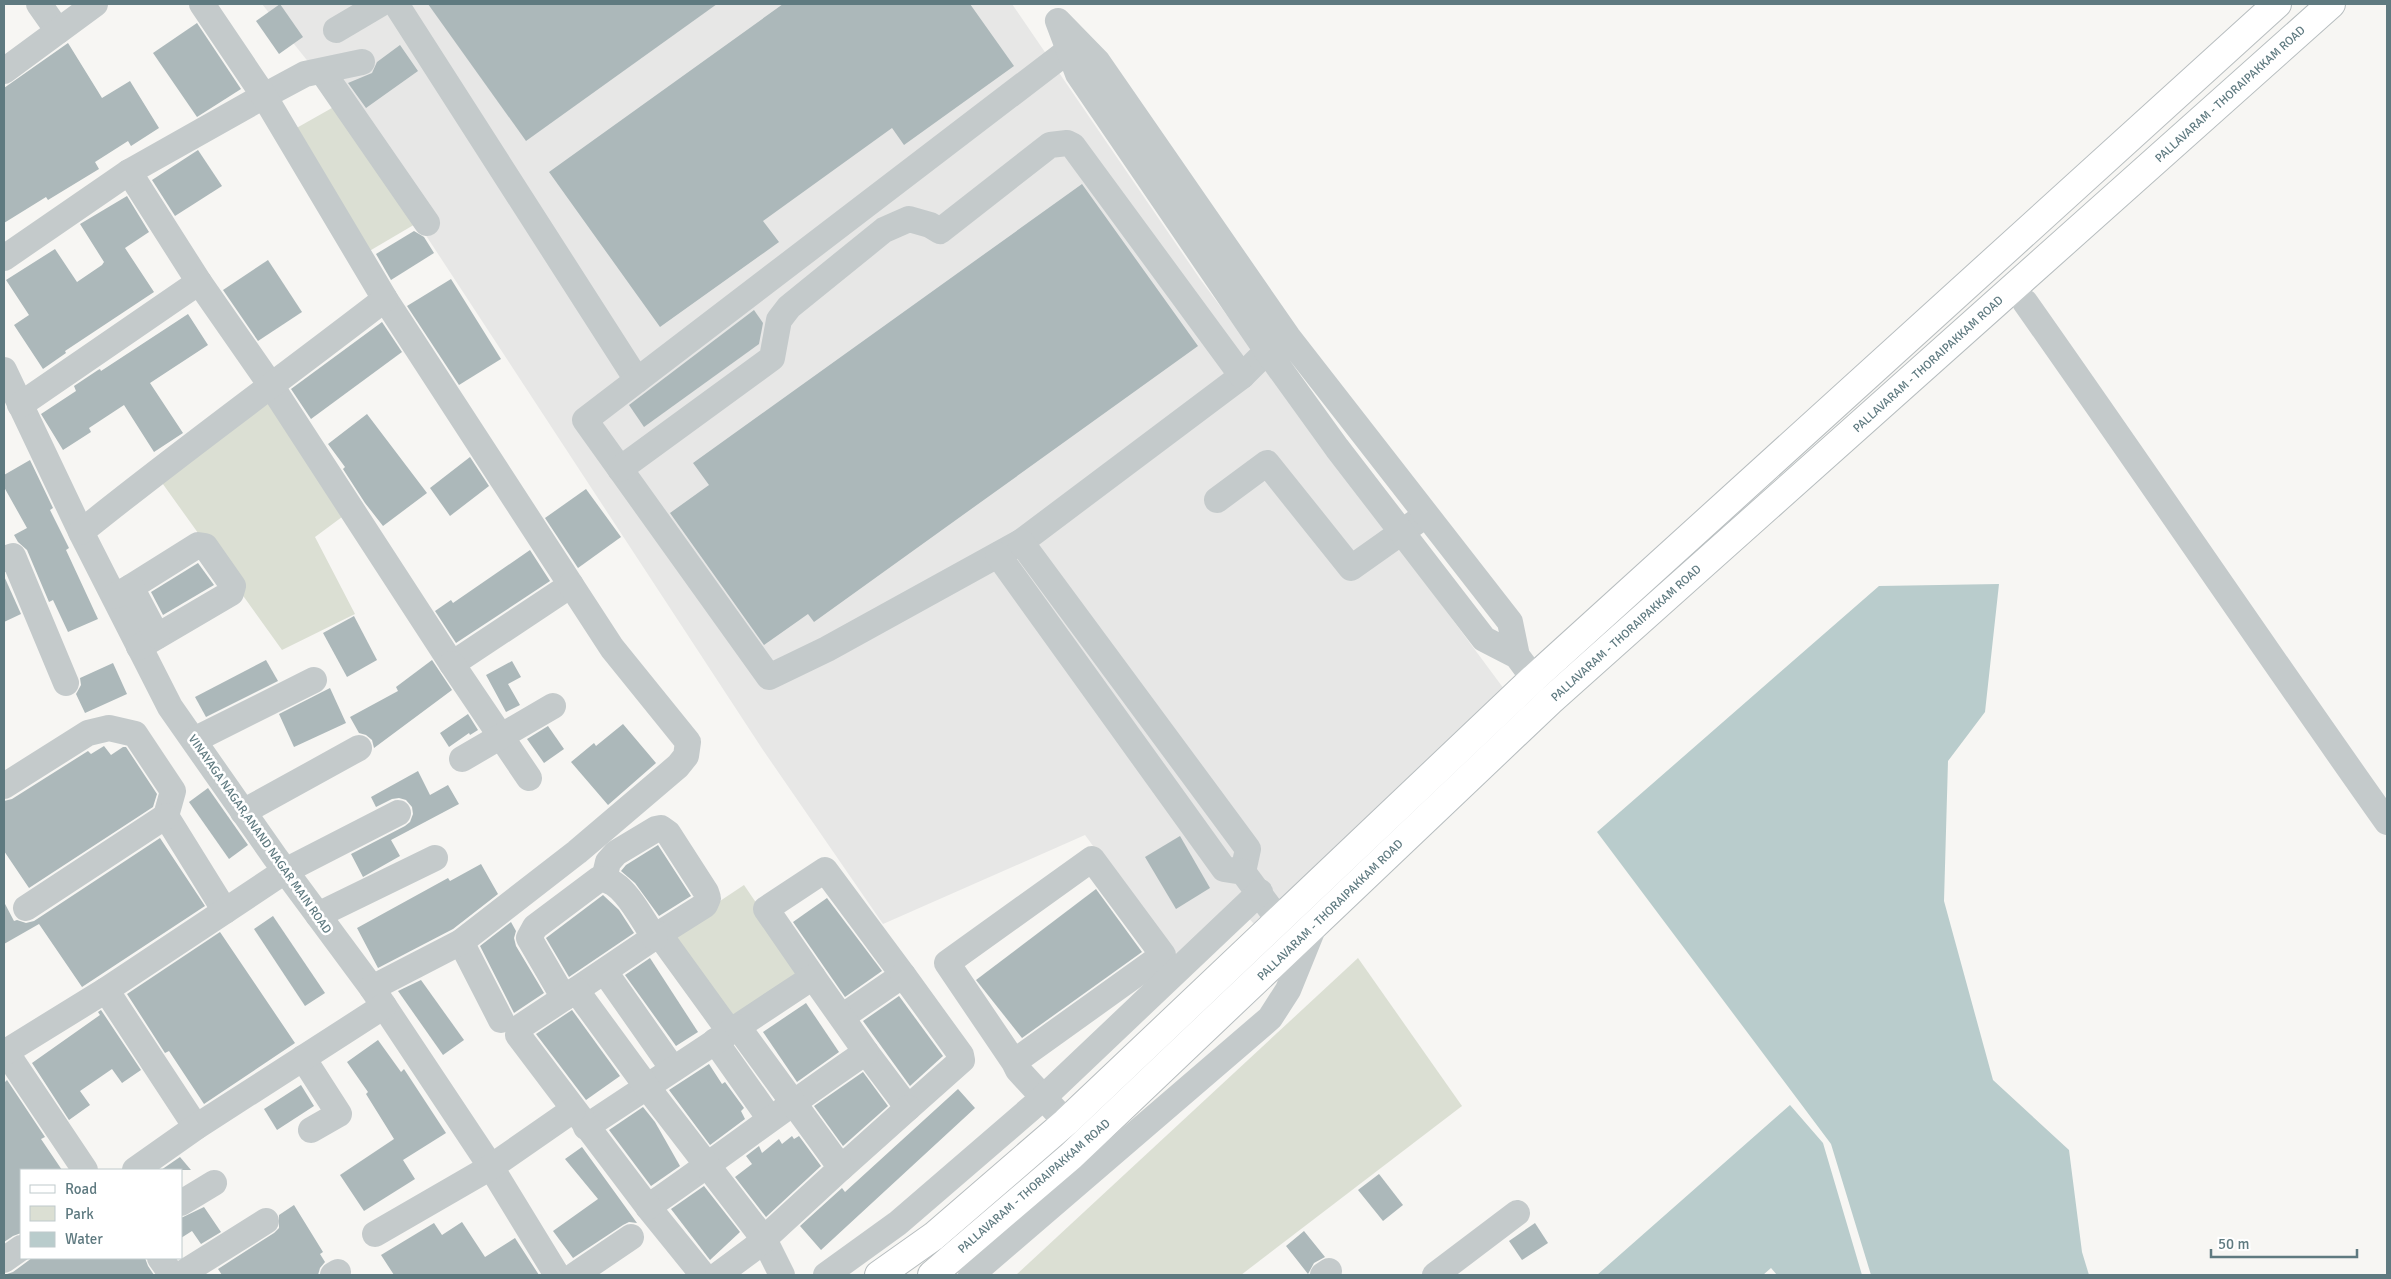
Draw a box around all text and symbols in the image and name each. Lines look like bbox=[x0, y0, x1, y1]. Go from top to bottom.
street label: PALLAVARAM - THORAIPAKKAM ROAD bbox=[2152, 23, 2309, 166]
street label: PALLAVARAM - THORAIPAKKAM ROAD bbox=[1850, 293, 2007, 436]
street label: PALLAVARAM - THORAIPAKKAM ROAD bbox=[1548, 562, 1705, 705]
street label: VINAYAGA NAGAR,ANAND NAGAR MAIN ROAD bbox=[185, 732, 334, 937]
street label: PALLAVARAM - THORAIPAKKAM ROAD bbox=[1254, 836, 1407, 984]
street label: PALLAVARAM - THORAIPAKKAM ROAD bbox=[955, 1116, 1114, 1257]
legend bbox=[20, 1169, 182, 1259]
text: Road bbox=[65, 1180, 97, 1198]
text: Park bbox=[65, 1205, 94, 1223]
scale bar bbox=[2211, 1226, 2357, 1258]
text: Water bbox=[65, 1230, 103, 1248]
text: 50 m bbox=[2218, 1235, 2249, 1253]

